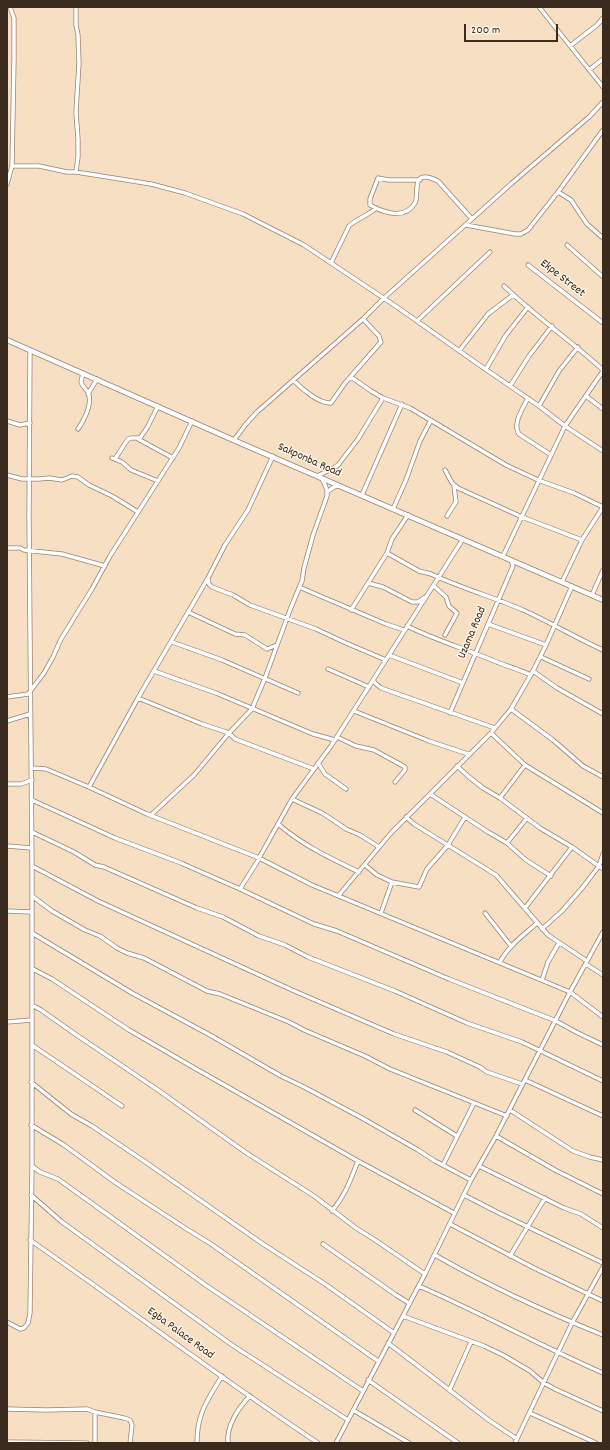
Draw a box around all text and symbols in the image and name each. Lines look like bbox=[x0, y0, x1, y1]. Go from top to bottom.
scale bar bbox=[466, 16, 560, 42]
text: 200 m bbox=[471, 22, 500, 39]
street label: Ekpe Street bbox=[537, 257, 587, 301]
street label: Sakponba Road bbox=[275, 441, 343, 481]
street label: Uzama Road bbox=[456, 605, 490, 661]
street label: Egba Palace Road bbox=[144, 1305, 216, 1363]

